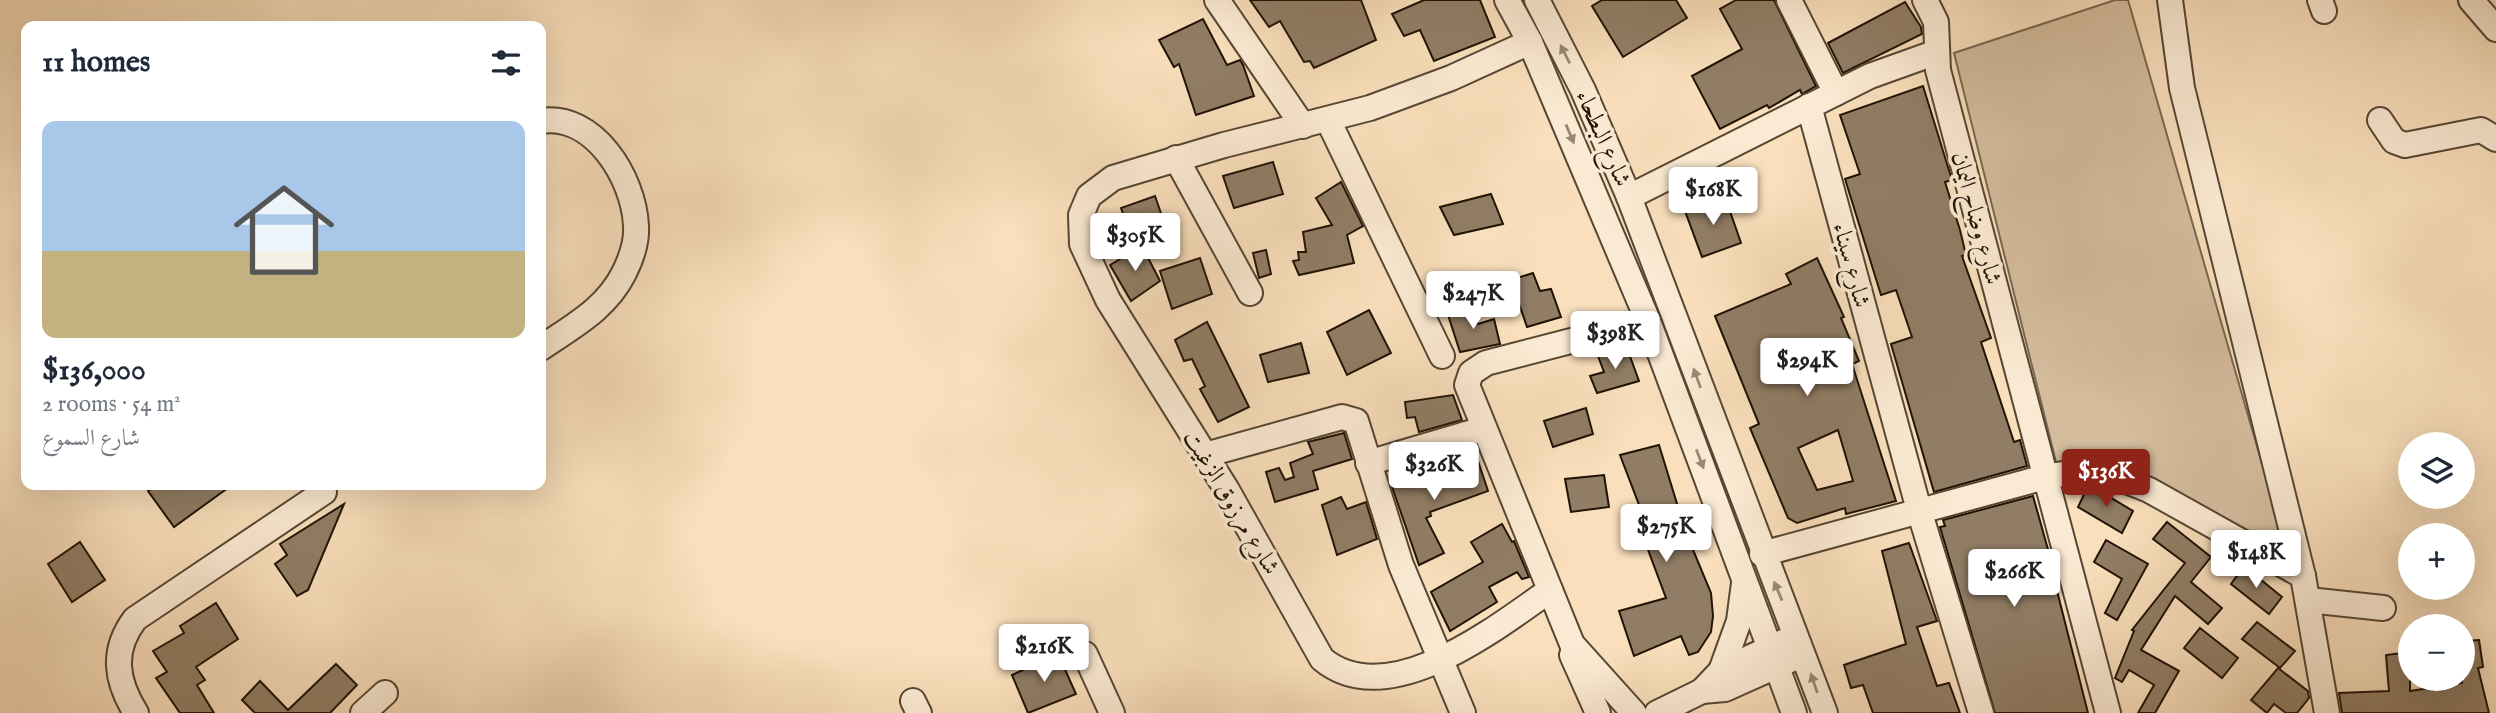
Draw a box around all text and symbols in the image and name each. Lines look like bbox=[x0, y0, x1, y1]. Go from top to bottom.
text: 11 homes bbox=[42, 44, 150, 82]
icon: filters bbox=[487, 44, 525, 82]
one-way arrow bbox=[1560, 44, 1571, 64]
street label: شارع البطحاء bbox=[1565, 85, 1638, 193]
one-way arrow bbox=[1564, 124, 1576, 144]
street label: شارع وضاح اليمان bbox=[1939, 149, 2008, 289]
icon: home bbox=[221, 167, 347, 293]
pin: $168K bbox=[1664, 168, 1762, 227]
text: $168K bbox=[1685, 175, 1741, 204]
pin: $305K bbox=[1086, 214, 1184, 273]
street label: شارع سيناء bbox=[1821, 219, 1877, 312]
text: $305K bbox=[1106, 221, 1164, 250]
pin: $247K bbox=[1424, 272, 1522, 331]
text: $247K bbox=[1442, 279, 1504, 308]
pin: $398K bbox=[1566, 312, 1664, 371]
text: $398K bbox=[1586, 319, 1644, 348]
pin: $294K bbox=[1758, 338, 1856, 398]
text: $294K bbox=[1776, 346, 1838, 375]
text: $136,000 bbox=[42, 352, 146, 390]
one-way arrow bbox=[1691, 368, 1702, 389]
text: 2 rooms · 54 m² bbox=[42, 390, 181, 419]
text: شارع السموع bbox=[42, 424, 140, 453]
street label: شارع مرزوق الزغيت bbox=[1173, 425, 1286, 582]
map controls bbox=[2398, 432, 2475, 691]
button: layers bbox=[2398, 432, 2475, 509]
pin: $326K bbox=[1385, 442, 1483, 502]
one-way arrow bbox=[1695, 448, 1706, 469]
pin: $136K bbox=[2057, 449, 2155, 509]
text: $326K bbox=[1405, 450, 1463, 479]
text: $136K bbox=[2078, 457, 2134, 486]
pin: $275K bbox=[1617, 504, 1715, 564]
text: $275K bbox=[1637, 512, 1696, 541]
button: + bbox=[2398, 523, 2475, 600]
pin: $148K bbox=[2207, 530, 2305, 590]
text: $148K bbox=[2227, 538, 2285, 567]
pin: $266K bbox=[1965, 550, 2063, 609]
text: $266K bbox=[1984, 557, 2044, 586]
one-way arrow bbox=[1772, 580, 1783, 601]
button: − bbox=[2398, 614, 2475, 691]
pin: $216K bbox=[995, 624, 1093, 684]
text: $216K bbox=[1015, 632, 1073, 661]
one-way arrow bbox=[1809, 673, 1820, 694]

